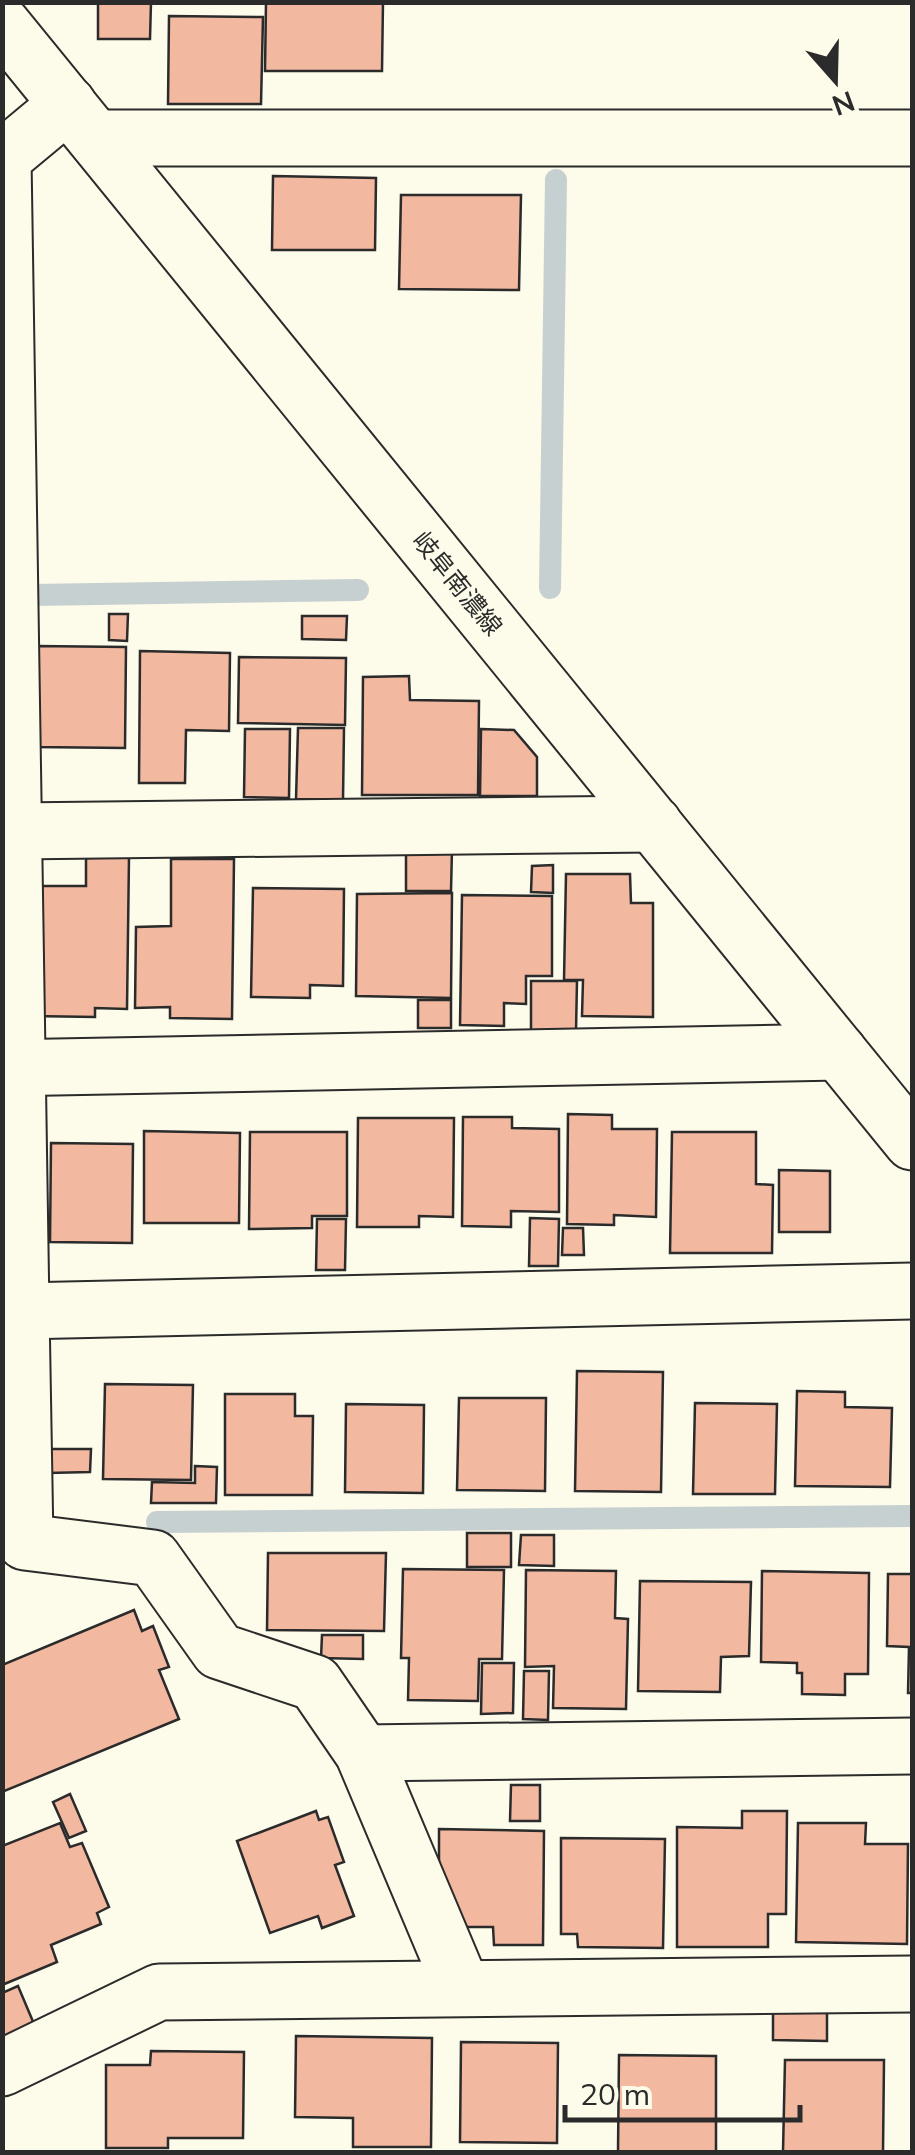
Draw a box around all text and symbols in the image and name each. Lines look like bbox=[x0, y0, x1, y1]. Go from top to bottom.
north arrow bbox=[785, 30, 885, 130]
text: N bbox=[828, 84, 860, 124]
street label: 岐阜南濃線 bbox=[407, 525, 509, 641]
scale bar bbox=[565, 2060, 800, 2122]
text: 20 m bbox=[580, 2075, 650, 2113]

